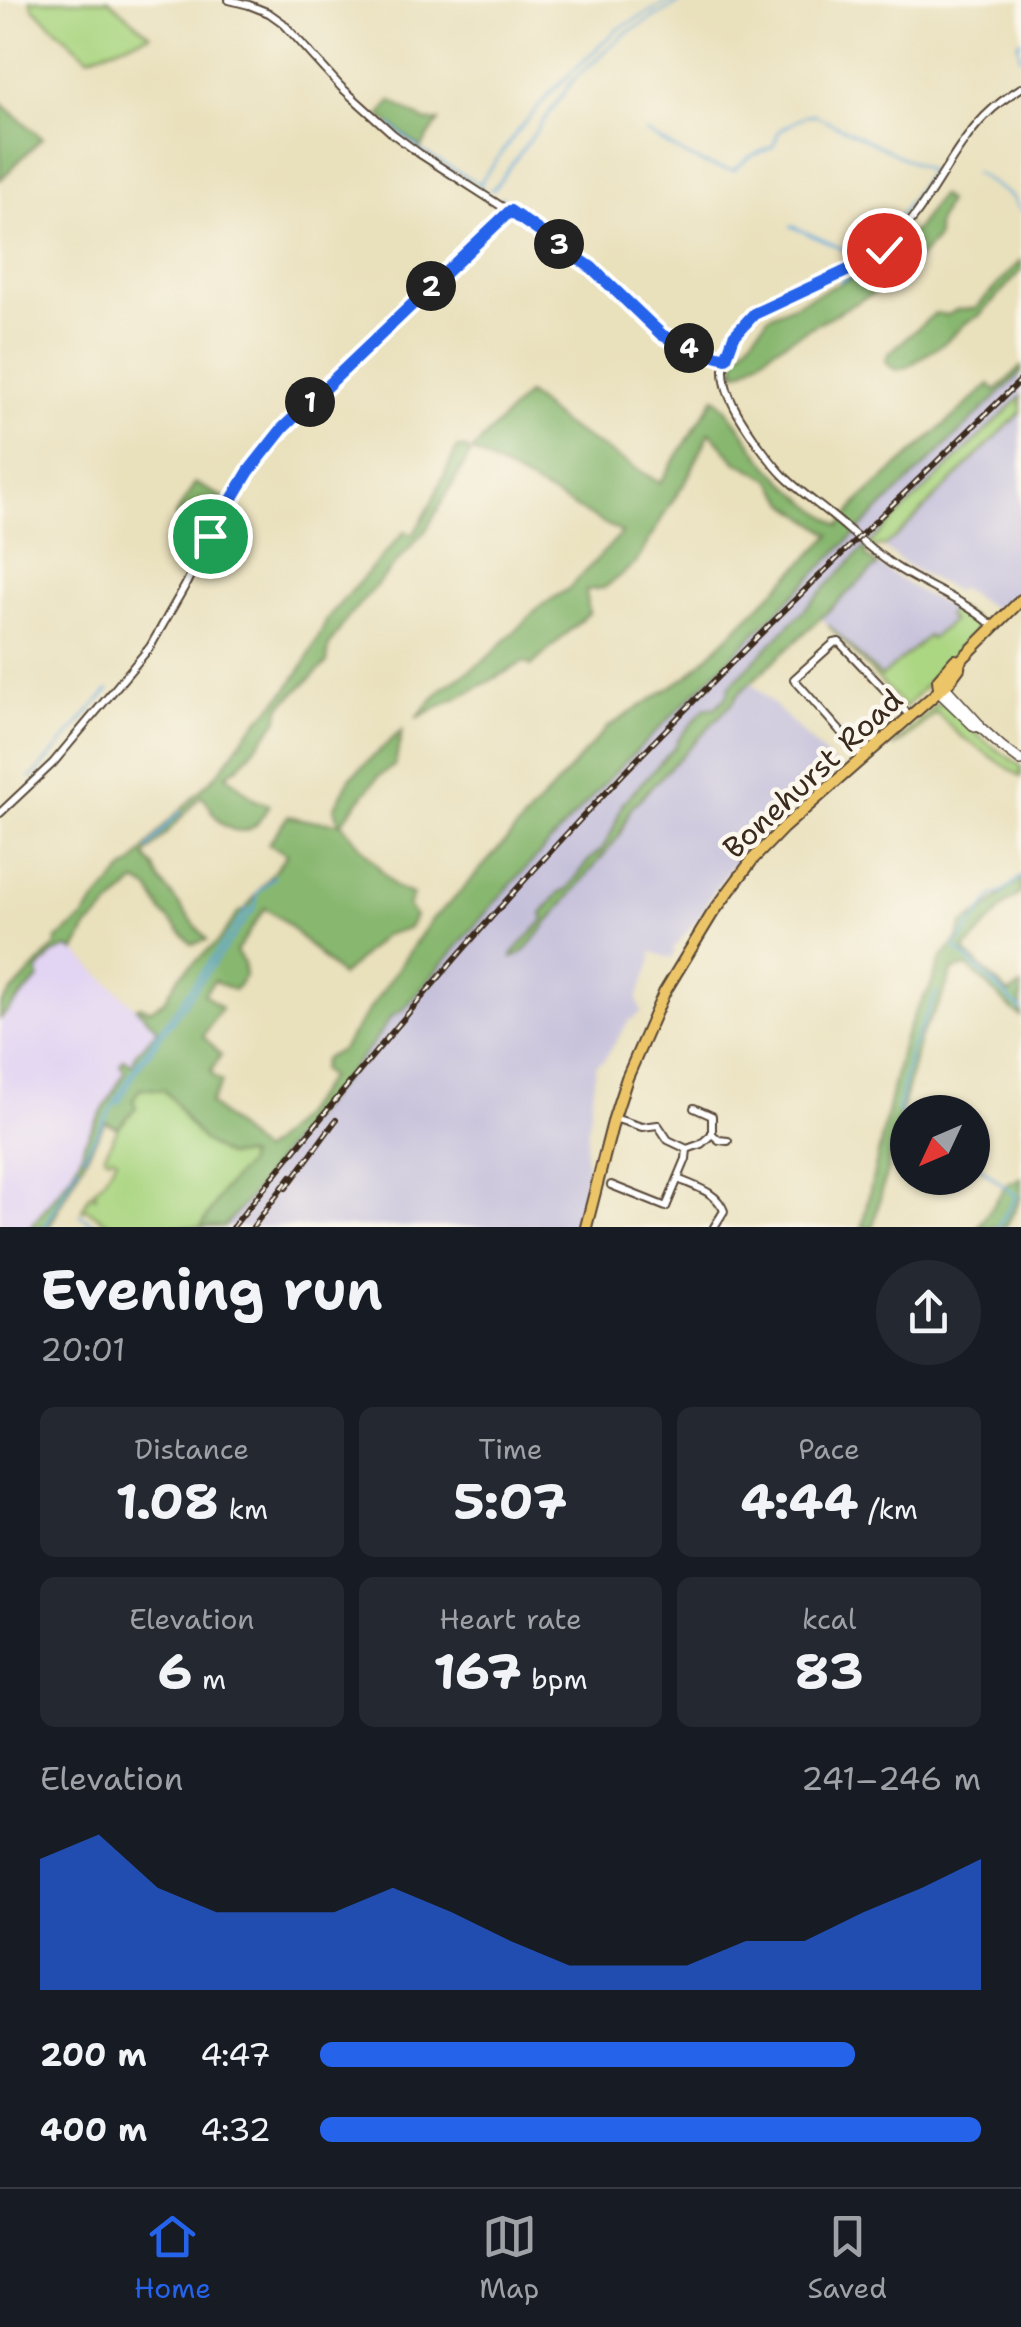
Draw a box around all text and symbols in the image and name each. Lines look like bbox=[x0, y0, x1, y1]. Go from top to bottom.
pin bbox=[842, 208, 927, 293]
pin: 3 bbox=[534, 219, 584, 269]
icon: check bbox=[857, 223, 912, 278]
text: 3 bbox=[549, 225, 569, 263]
pin: 2 bbox=[406, 261, 456, 311]
text: 2 bbox=[421, 267, 441, 305]
pin: 4 bbox=[664, 323, 714, 373]
text: 4 bbox=[679, 329, 699, 367]
pin: 1 bbox=[285, 377, 335, 427]
text: 1 bbox=[304, 383, 316, 421]
pin bbox=[168, 494, 253, 579]
icon: arrive bbox=[183, 509, 238, 564]
street label: Bonehurst Road bbox=[714, 680, 911, 868]
north arrow bbox=[890, 1095, 990, 1195]
map controls bbox=[890, 1095, 990, 1195]
text: Evening run bbox=[40, 1253, 383, 1327]
button: share bbox=[876, 1260, 981, 1365]
text: 20:01 bbox=[40, 1328, 126, 1371]
text: Distance bbox=[134, 1430, 249, 1468]
text: Time bbox=[478, 1430, 543, 1468]
text: Pace bbox=[798, 1430, 860, 1468]
text: 1.08 bbox=[116, 1468, 219, 1535]
text: 5:07 bbox=[454, 1468, 567, 1535]
text: 4:44 bbox=[740, 1468, 858, 1535]
text: km bbox=[219, 1490, 268, 1528]
text: /km bbox=[858, 1490, 918, 1528]
text: Elevation bbox=[129, 1600, 254, 1638]
text: Heart rate bbox=[439, 1600, 582, 1638]
text: kcal bbox=[802, 1600, 856, 1638]
text: 6 bbox=[157, 1638, 192, 1705]
text: 167 bbox=[433, 1638, 522, 1705]
text: 83 bbox=[795, 1638, 864, 1705]
text: m bbox=[192, 1660, 226, 1698]
text: bpm bbox=[522, 1660, 588, 1698]
text: Elevation bbox=[40, 1757, 183, 1800]
text: 241–246 m bbox=[801, 1757, 981, 1800]
text: 200 m bbox=[40, 2033, 147, 2076]
text: 4:47 bbox=[200, 2033, 271, 2076]
text: 400 m bbox=[40, 2108, 147, 2151]
text: 4:32 bbox=[200, 2108, 271, 2151]
tab: Home bbox=[134, 2209, 211, 2307]
tab: Map bbox=[479, 2209, 539, 2307]
tab: Saved bbox=[807, 2209, 887, 2307]

